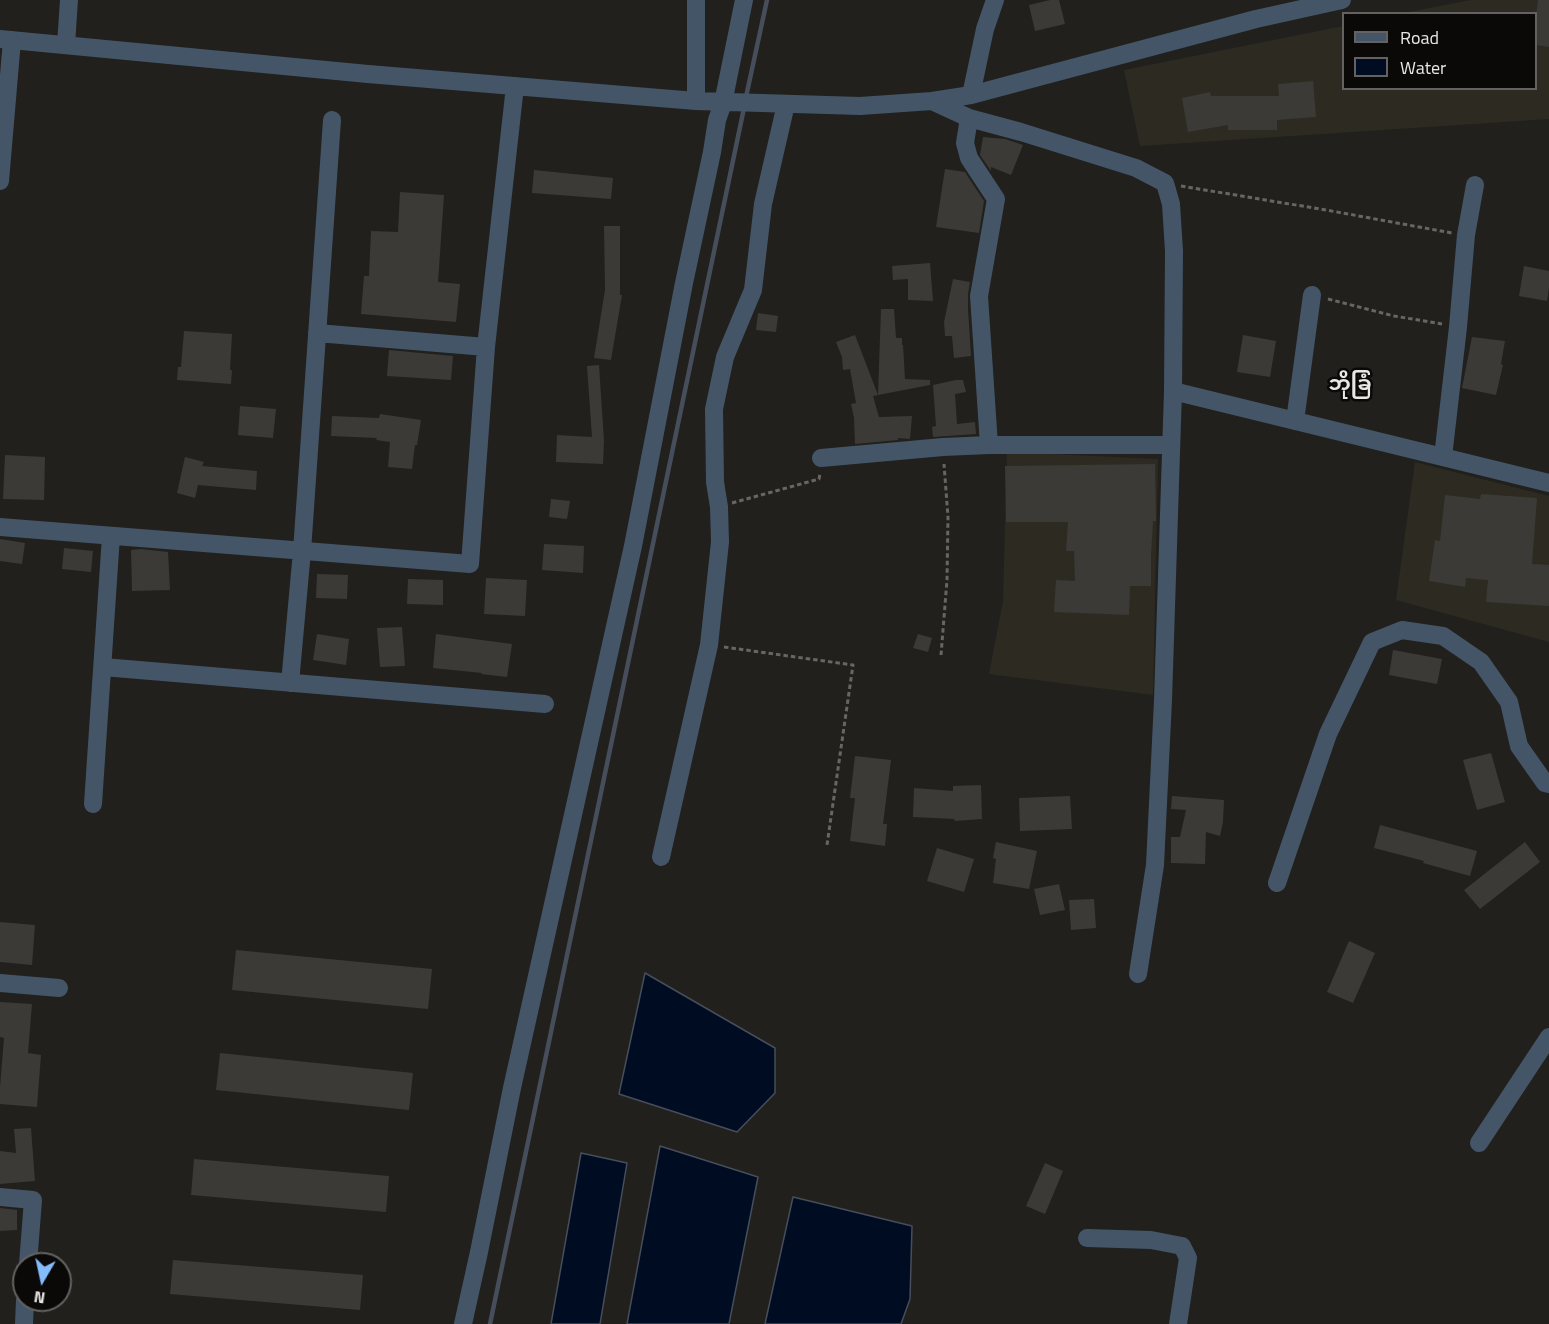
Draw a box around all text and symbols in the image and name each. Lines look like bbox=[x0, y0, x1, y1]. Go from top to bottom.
legend bbox=[1342, 12, 1537, 90]
text: Road bbox=[1400, 24, 1439, 51]
text: Water bbox=[1400, 54, 1446, 81]
district label: ဘိုခြံ bbox=[1329, 373, 1371, 397]
north arrow bbox=[12, 1252, 72, 1312]
text: N bbox=[32, 1285, 47, 1311]

